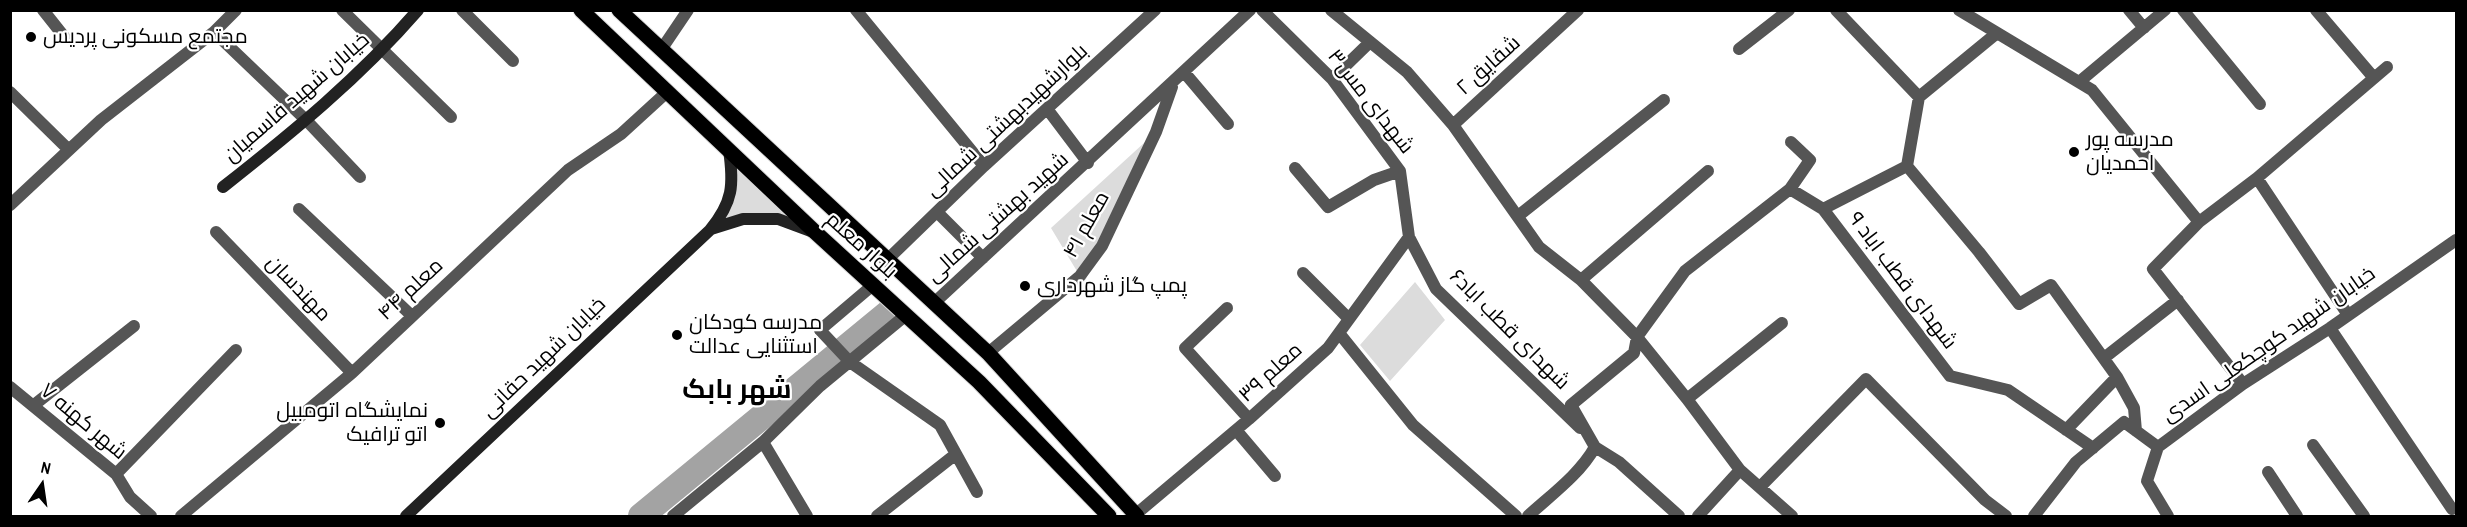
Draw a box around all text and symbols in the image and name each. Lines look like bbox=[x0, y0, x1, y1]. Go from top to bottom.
place label: مجتمع مسکونی پردیس bbox=[43, 24, 248, 50]
street label: خیابان شهید قاسمیان bbox=[219, 28, 375, 168]
marker: مجتمع مسکونی پردیس bbox=[24, 30, 38, 44]
street label: شقایق ۲ bbox=[1452, 31, 1526, 101]
street label: بلوارشهیدبهشتی شمالی bbox=[920, 39, 1094, 203]
street label: شهدای مس۳ bbox=[1321, 45, 1419, 159]
place label: مدرسه پور احمدیان bbox=[2086, 127, 2174, 177]
marker: مدرسه پور احمدیان bbox=[2067, 145, 2081, 159]
street label: شهید بهشتی شمالی bbox=[922, 148, 1074, 288]
street label: معلم ۴۱ bbox=[1058, 187, 1116, 263]
street label: بلوار معلم bbox=[820, 207, 902, 285]
street label: شهدای قطب اباد ۹ bbox=[1842, 207, 1962, 355]
street label: مهندسان bbox=[260, 251, 336, 327]
street label: معلم ۴۴ bbox=[373, 254, 449, 326]
street label: خیابان شهید کوچکعلی اسدی bbox=[2157, 262, 2381, 428]
street label: شهدای قطب اباد۶ bbox=[1444, 265, 1574, 395]
place label: پمپ گاز شهرداری bbox=[1037, 273, 1187, 299]
marker: پمپ گاز شهرداری bbox=[1018, 279, 1032, 293]
street label: خیابان شهید حقانی bbox=[476, 292, 612, 424]
place label: مدرسه کودکان استثنایی عدالت bbox=[689, 310, 822, 360]
marker: مدرسه کودکان استثنایی عدالت bbox=[670, 328, 684, 342]
street label: معلم ۳۹ bbox=[1234, 338, 1308, 408]
district label: شهر بابک bbox=[682, 375, 792, 407]
street label: شهر کهنه ۷ bbox=[34, 378, 132, 466]
place label: نمایشگاه اتومبیل اتو ترافیک bbox=[276, 398, 428, 448]
marker: نمایشگاه اتومبیل اتو ترافیک bbox=[433, 416, 447, 430]
north arrow bbox=[12, 455, 72, 515]
text: N bbox=[39, 456, 53, 479]

